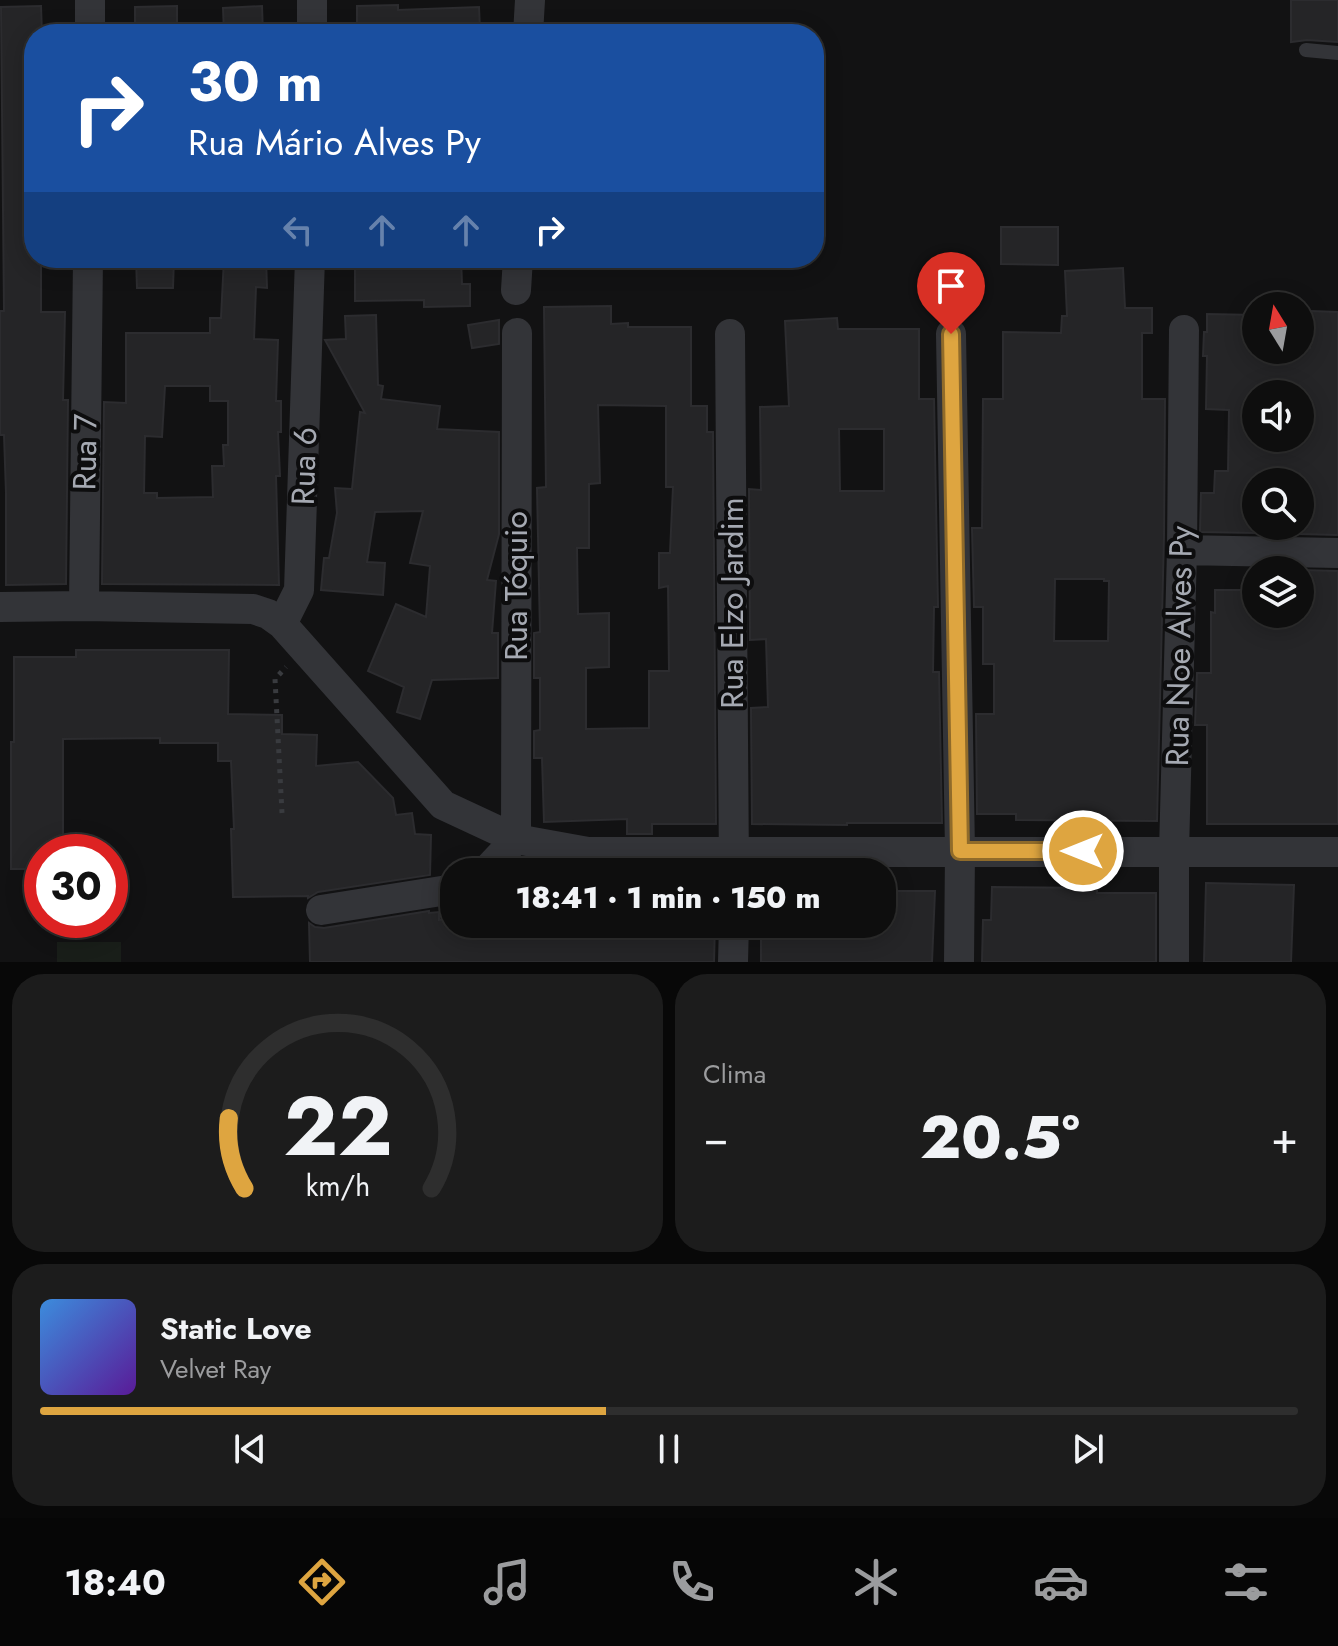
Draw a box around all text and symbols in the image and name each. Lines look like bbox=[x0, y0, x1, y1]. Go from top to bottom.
text: 30 m bbox=[188, 41, 323, 122]
icon: right bbox=[56, 56, 160, 160]
text: Rua Mário Alves Py bbox=[188, 116, 481, 168]
icon: left bbox=[276, 208, 320, 252]
icon: ahead bbox=[360, 208, 404, 252]
icon: ahead bbox=[444, 208, 488, 252]
icon: right bbox=[528, 208, 572, 252]
pin bbox=[917, 252, 985, 334]
icon: arrive bbox=[929, 264, 973, 308]
north arrow bbox=[1242, 292, 1314, 364]
map controls bbox=[1242, 292, 1314, 628]
button: sound bbox=[1242, 380, 1314, 452]
street label: Rua 7 bbox=[61, 413, 109, 491]
street label: Rua 6 bbox=[280, 426, 328, 506]
button: search bbox=[1242, 468, 1314, 540]
street label: Rua Elzo Jardim bbox=[709, 497, 755, 709]
street label: Rua Tóquio bbox=[493, 511, 539, 661]
street label: Rua Noe Alves Py bbox=[1154, 524, 1204, 767]
button: layers bbox=[1242, 556, 1314, 628]
position arrow bbox=[1041, 809, 1125, 893]
speed limit sign: 30 bbox=[24, 834, 128, 938]
text: 18:41 · 1 min · 150 m bbox=[516, 876, 820, 919]
text: Clima bbox=[703, 1055, 766, 1093]
text: 22 bbox=[283, 1066, 392, 1186]
text: 20.5° bbox=[920, 1094, 1080, 1181]
text: − bbox=[703, 1106, 729, 1170]
text: + bbox=[1271, 1106, 1298, 1170]
text: km/h bbox=[305, 1165, 370, 1207]
text: Static Love bbox=[160, 1307, 312, 1350]
text: Velvet Ray bbox=[160, 1350, 271, 1388]
icon: previous bbox=[228, 1427, 272, 1471]
icon: pause bbox=[647, 1427, 691, 1471]
icon: next bbox=[1066, 1427, 1110, 1471]
icon: directions bbox=[294, 1554, 350, 1610]
icon: music bbox=[479, 1554, 535, 1610]
icon: phone bbox=[664, 1554, 720, 1610]
icon: climate bbox=[848, 1554, 904, 1610]
icon: car bbox=[1033, 1554, 1089, 1610]
icon: filters bbox=[1218, 1554, 1274, 1610]
text: 18:40 bbox=[64, 1556, 166, 1608]

